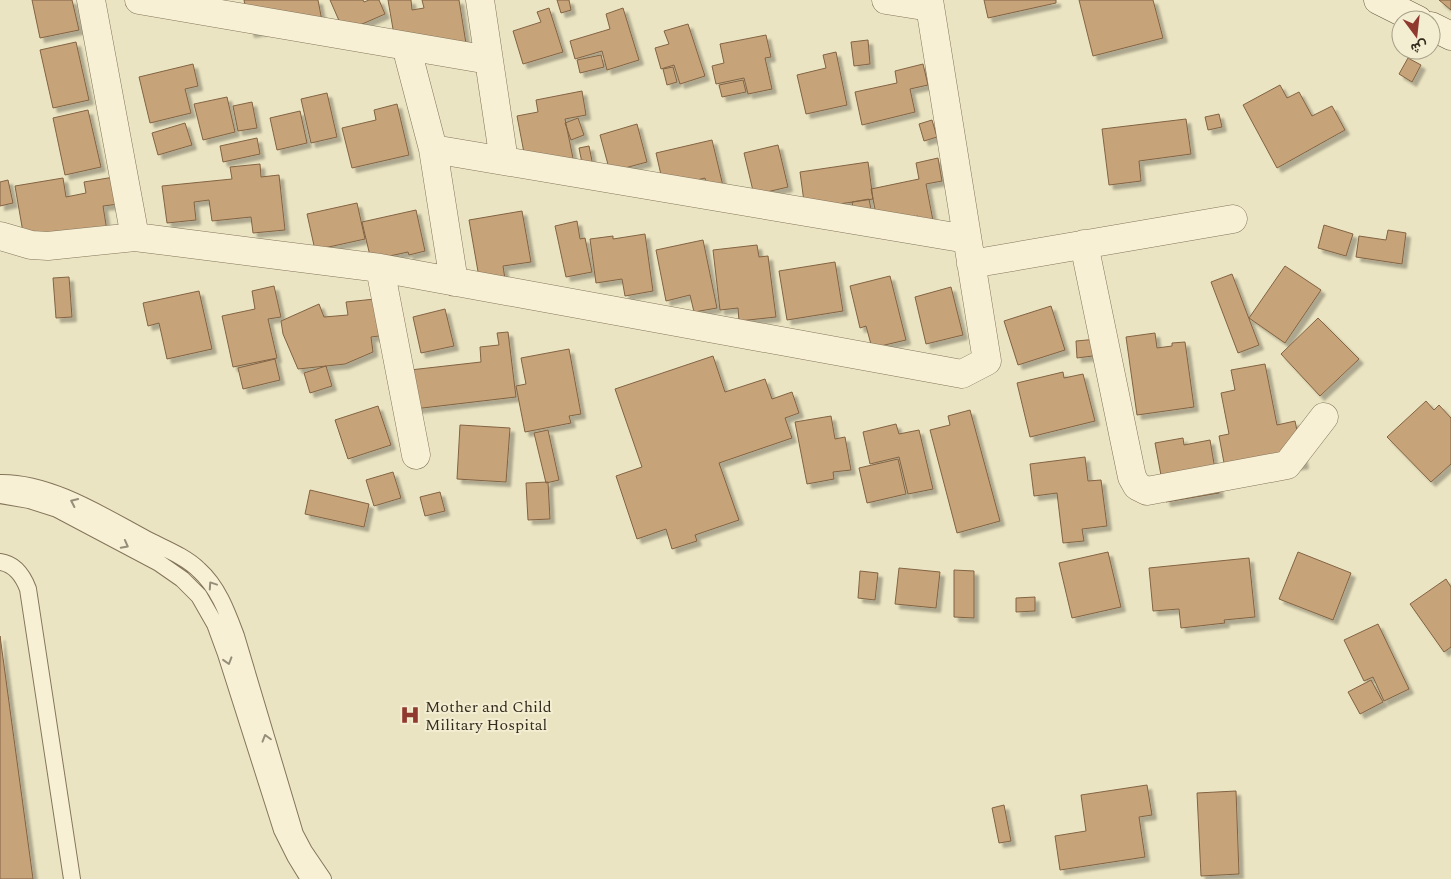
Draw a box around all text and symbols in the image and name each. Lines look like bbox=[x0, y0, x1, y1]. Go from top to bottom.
north arrow bbox=[1391, 10, 1441, 60]
text: ش bbox=[1408, 35, 1430, 59]
one-way arrow bbox=[70, 498, 79, 509]
one-way arrow bbox=[120, 539, 129, 549]
one-way arrow bbox=[209, 582, 218, 591]
one-way arrow bbox=[223, 657, 233, 665]
place label: Mother and Child Military Hospital bbox=[425, 695, 552, 737]
hospital icon: Mother and Child Military Hospital bbox=[399, 704, 421, 726]
one-way arrow bbox=[261, 734, 271, 743]

